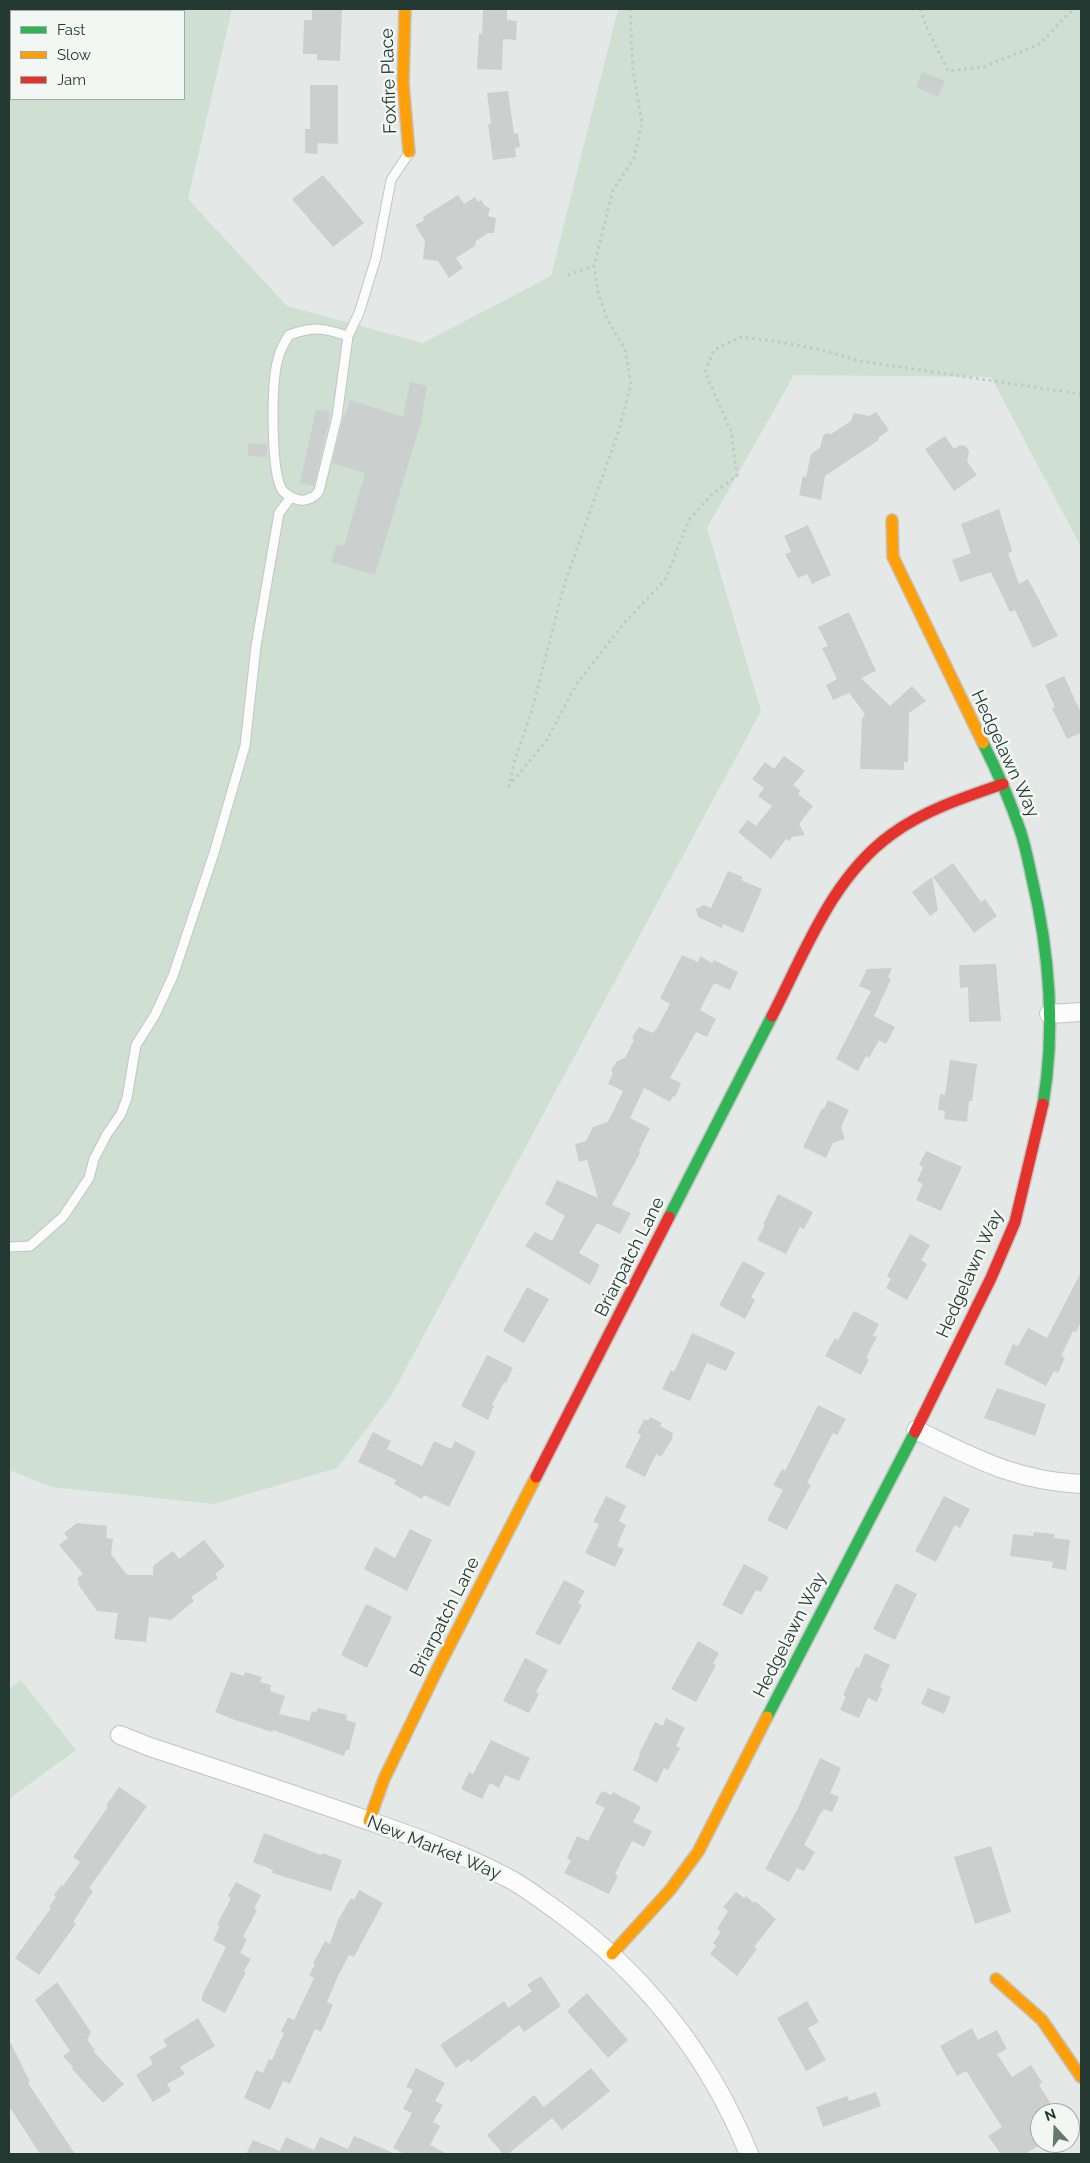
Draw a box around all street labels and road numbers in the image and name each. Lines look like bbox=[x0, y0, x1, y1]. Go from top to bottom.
street label: Foxfire Place bbox=[376, 28, 402, 134]
street label: Hedgelawn Way bbox=[966, 687, 1044, 821]
street label: Briarpatch Lane bbox=[591, 1194, 669, 1320]
street label: Hedgelawn Way bbox=[932, 1207, 1008, 1341]
street label: Briarpatch Lane bbox=[406, 1554, 484, 1680]
street label: Hedgelawn Way bbox=[749, 1569, 831, 1701]
street label: New Market Way bbox=[364, 1811, 504, 1885]

